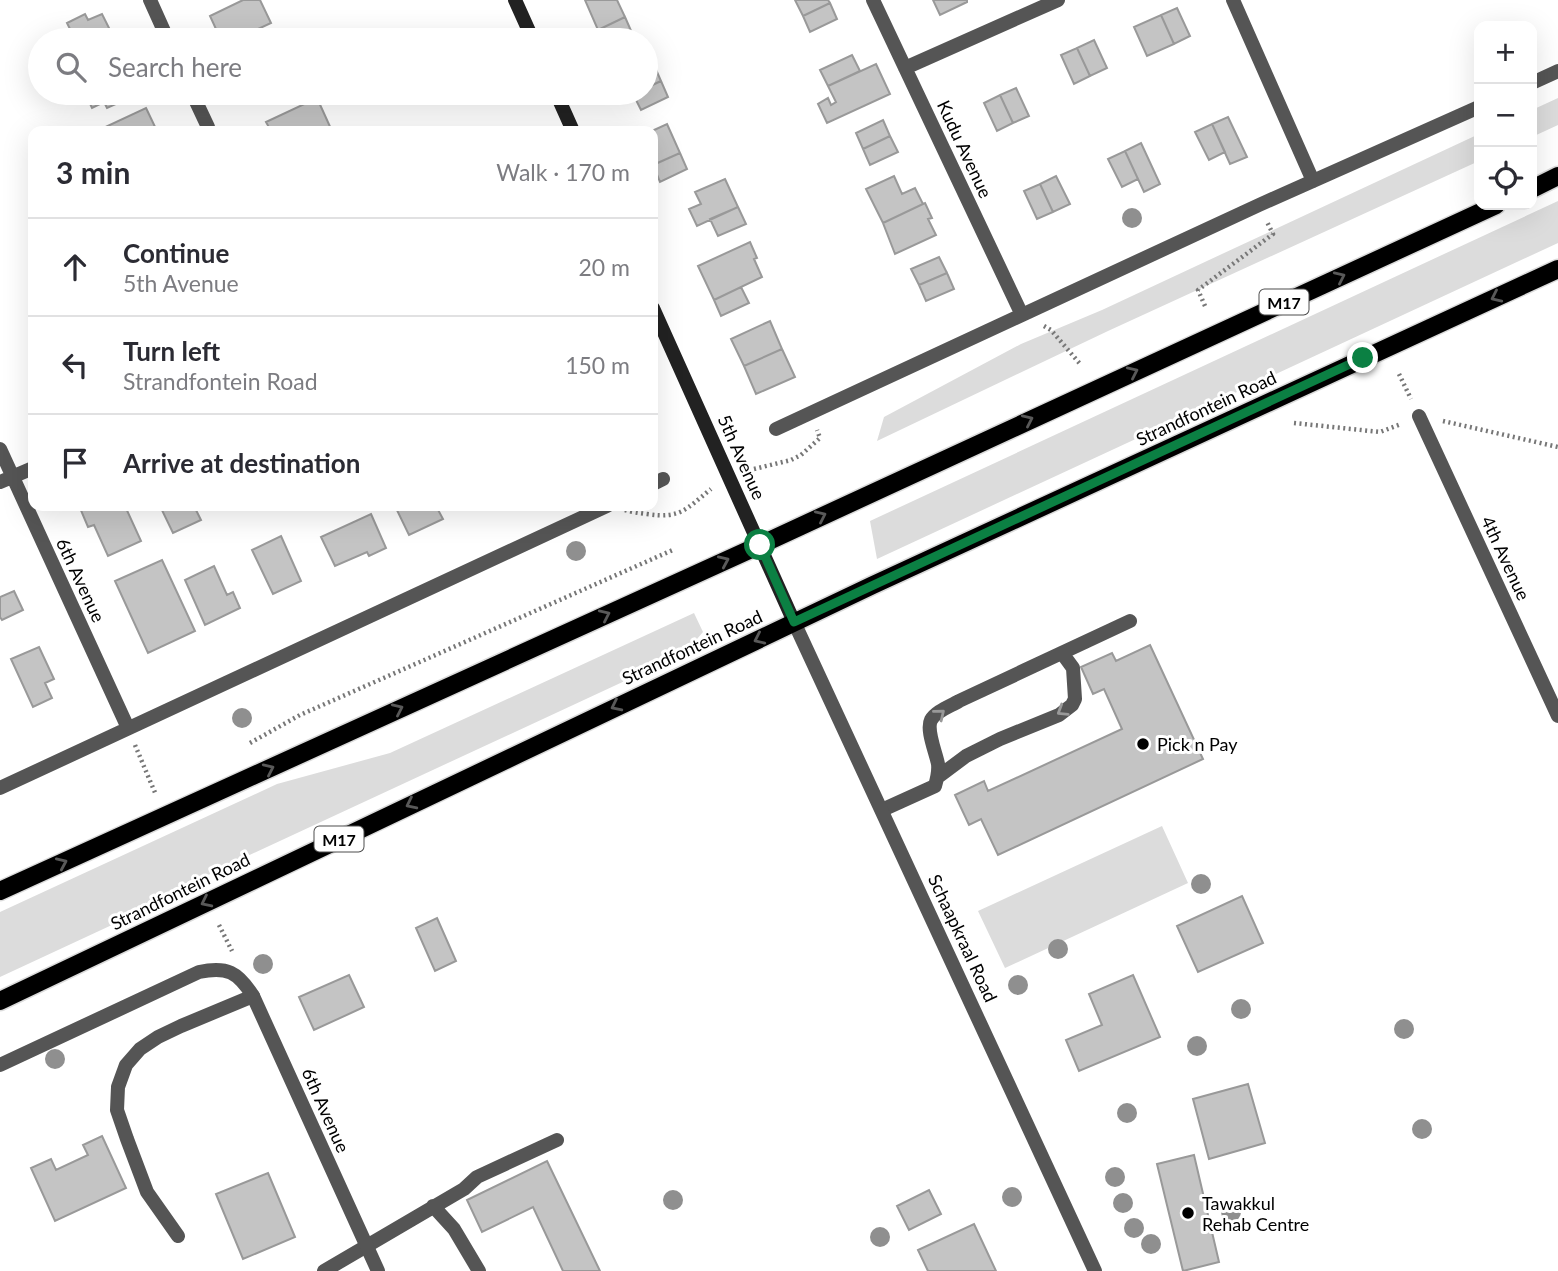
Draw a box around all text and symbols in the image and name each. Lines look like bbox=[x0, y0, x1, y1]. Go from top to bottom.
map controls bbox=[1474, 21, 1537, 210]
button: + bbox=[1474, 21, 1537, 84]
search box bbox=[28, 28, 658, 105]
icon: search bbox=[52, 48, 90, 86]
text: Search here bbox=[108, 51, 242, 83]
button: − bbox=[1474, 84, 1537, 147]
street label: Kudu Avenue bbox=[933, 97, 997, 201]
button: locate bbox=[1474, 147, 1537, 210]
text: 3 min bbox=[56, 154, 130, 190]
text: Walk · 170 m bbox=[496, 158, 630, 186]
text: Continue bbox=[123, 237, 229, 269]
icon: ahead bbox=[56, 248, 94, 286]
text: 20 m bbox=[579, 253, 630, 281]
text: 5th Avenue bbox=[123, 269, 239, 297]
one-way arrow bbox=[1333, 271, 1345, 285]
one-way arrow bbox=[1491, 289, 1503, 303]
road number: M17 bbox=[1260, 290, 1308, 314]
text: Turn left bbox=[123, 335, 220, 367]
route end bbox=[1347, 342, 1378, 373]
icon: left bbox=[56, 346, 94, 384]
text: 150 m bbox=[565, 351, 630, 379]
one-way arrow bbox=[1126, 366, 1138, 380]
street label: Strandfontein Road bbox=[1132, 366, 1280, 450]
text: Strandfontein Road bbox=[123, 367, 318, 395]
street label: 5th Avenue bbox=[714, 411, 770, 503]
one-way arrow bbox=[1021, 415, 1033, 429]
icon: arrive bbox=[56, 444, 94, 482]
text: Arrive at destination bbox=[123, 447, 360, 479]
one-way arrow bbox=[814, 510, 827, 524]
street label: 4th Avenue bbox=[1477, 512, 1535, 604]
route start bbox=[744, 529, 775, 560]
street label: 6th Avenue bbox=[52, 534, 110, 626]
one-way arrow bbox=[716, 555, 729, 569]
street label: Strandfontein Road bbox=[618, 605, 766, 689]
one-way arrow bbox=[598, 609, 610, 623]
one-way arrow bbox=[753, 631, 766, 645]
one-way arrow bbox=[611, 698, 623, 712]
one-way arrow bbox=[1056, 703, 1069, 716]
one-way arrow bbox=[391, 704, 403, 718]
one-way arrow bbox=[933, 710, 945, 723]
place label: Pick n Pay bbox=[1157, 733, 1238, 755]
marker: Pick n Pay bbox=[1135, 736, 1151, 752]
one-way arrow bbox=[262, 763, 274, 777]
one-way arrow bbox=[406, 796, 418, 810]
road number: M17 bbox=[314, 826, 364, 852]
street label: Strandfontein Road bbox=[107, 848, 253, 934]
one-way arrow bbox=[55, 857, 67, 871]
street label: Schaapkraal Road bbox=[924, 871, 1002, 1005]
one-way arrow bbox=[201, 894, 213, 908]
street label: 6th Avenue bbox=[298, 1064, 354, 1156]
place label: Tawakkul Rehab Centre bbox=[1202, 1192, 1309, 1235]
marker: Tawakkul Rehab Centre bbox=[1180, 1205, 1196, 1221]

